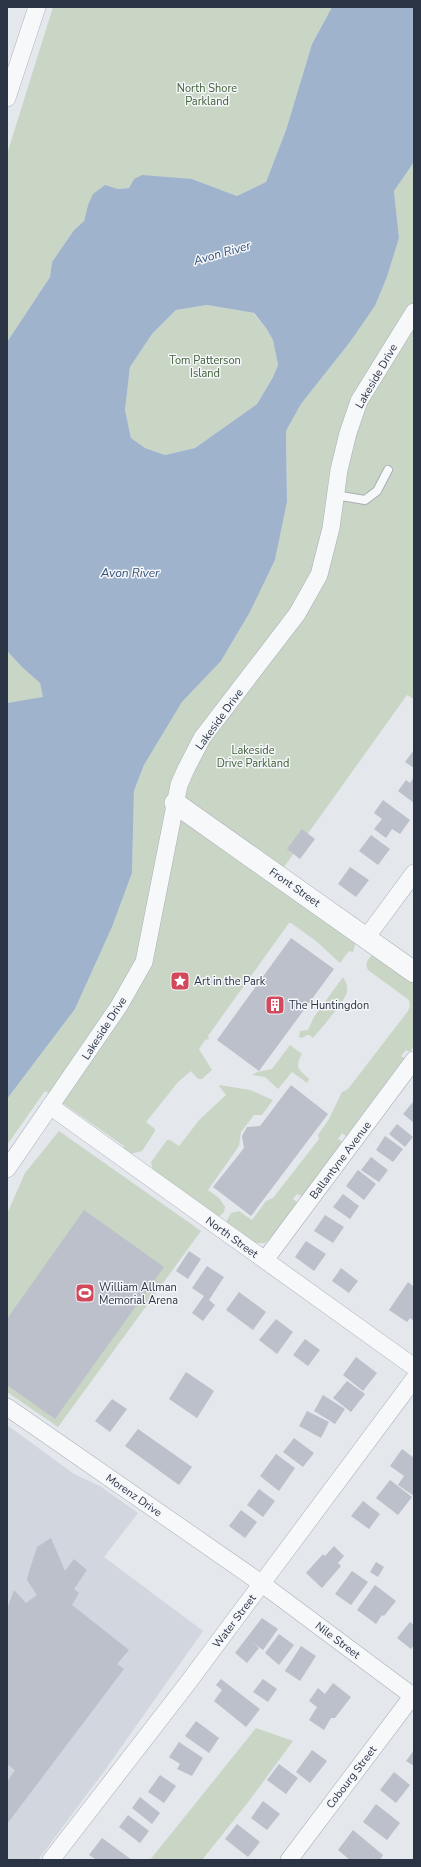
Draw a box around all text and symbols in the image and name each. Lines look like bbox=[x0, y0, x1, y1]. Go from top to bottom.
park label: North Shore Parkland bbox=[177, 81, 237, 109]
water label: Avon River bbox=[191, 237, 253, 269]
street label: Lakeside Drive bbox=[352, 341, 401, 411]
park label: Tom Patterson Island bbox=[169, 353, 241, 381]
water label: Avon River bbox=[100, 565, 160, 581]
street label: Lakeside Drive bbox=[192, 686, 247, 753]
park label: Lakeside Drive Parkland bbox=[217, 743, 289, 771]
street label: Front Street bbox=[266, 864, 323, 911]
place icon: Art in the Park bbox=[169, 970, 191, 992]
place label: Art in the Park bbox=[194, 974, 266, 989]
street label: Lakeside Drive bbox=[79, 994, 130, 1063]
building icon: The Huntingdon bbox=[264, 994, 286, 1016]
place label: The Huntingdon bbox=[289, 998, 369, 1013]
street label: Ballantyne Avenue bbox=[306, 1118, 375, 1202]
street label: North Street bbox=[202, 1213, 261, 1262]
place label: William Allman Memorial Arena bbox=[99, 1280, 178, 1308]
sports icon: William Allman Memorial Arena bbox=[74, 1282, 96, 1304]
street label: Morenz Drive bbox=[103, 1470, 165, 1520]
street label: Water Street bbox=[209, 1591, 260, 1651]
street label: Nile Street bbox=[312, 1619, 363, 1662]
street label: Cobourg Street bbox=[323, 1743, 380, 1812]

